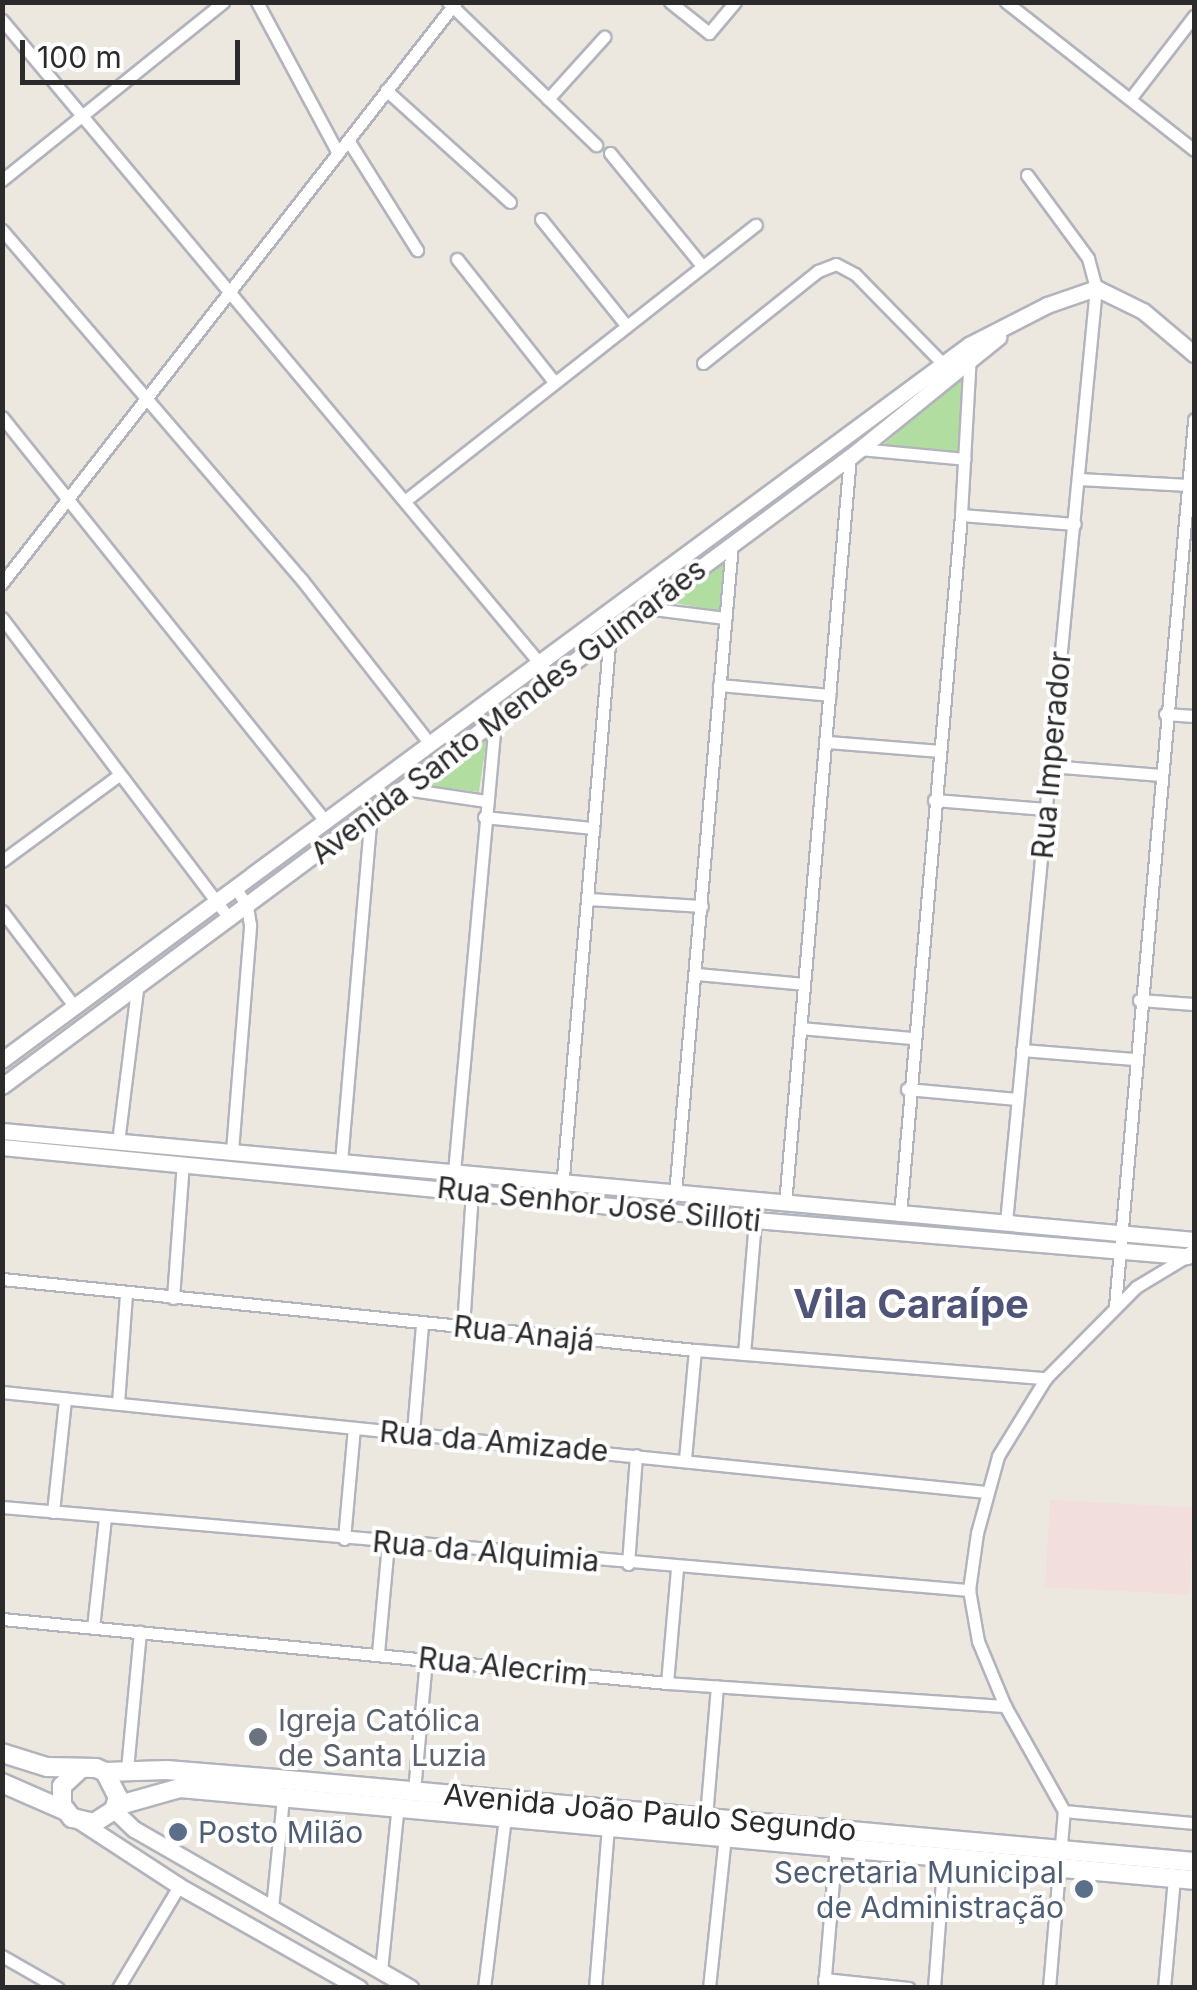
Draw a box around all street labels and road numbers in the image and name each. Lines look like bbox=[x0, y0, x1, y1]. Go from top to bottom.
street label: Avenida Santo Mendes Guimarães bbox=[303, 551, 713, 871]
street label: Rua Imperador bbox=[1024, 650, 1078, 860]
street label: Rua Senhor José Silloti bbox=[435, 1169, 763, 1239]
street label: Rua Anajá bbox=[452, 1308, 596, 1358]
street label: Rua da Amizade bbox=[378, 1413, 610, 1469]
street label: Rua da Alquimia bbox=[371, 1523, 601, 1579]
street label: Rua Alecrim bbox=[416, 1639, 590, 1693]
street label: Avenida João Paulo Segundo bbox=[442, 1776, 858, 1848]

